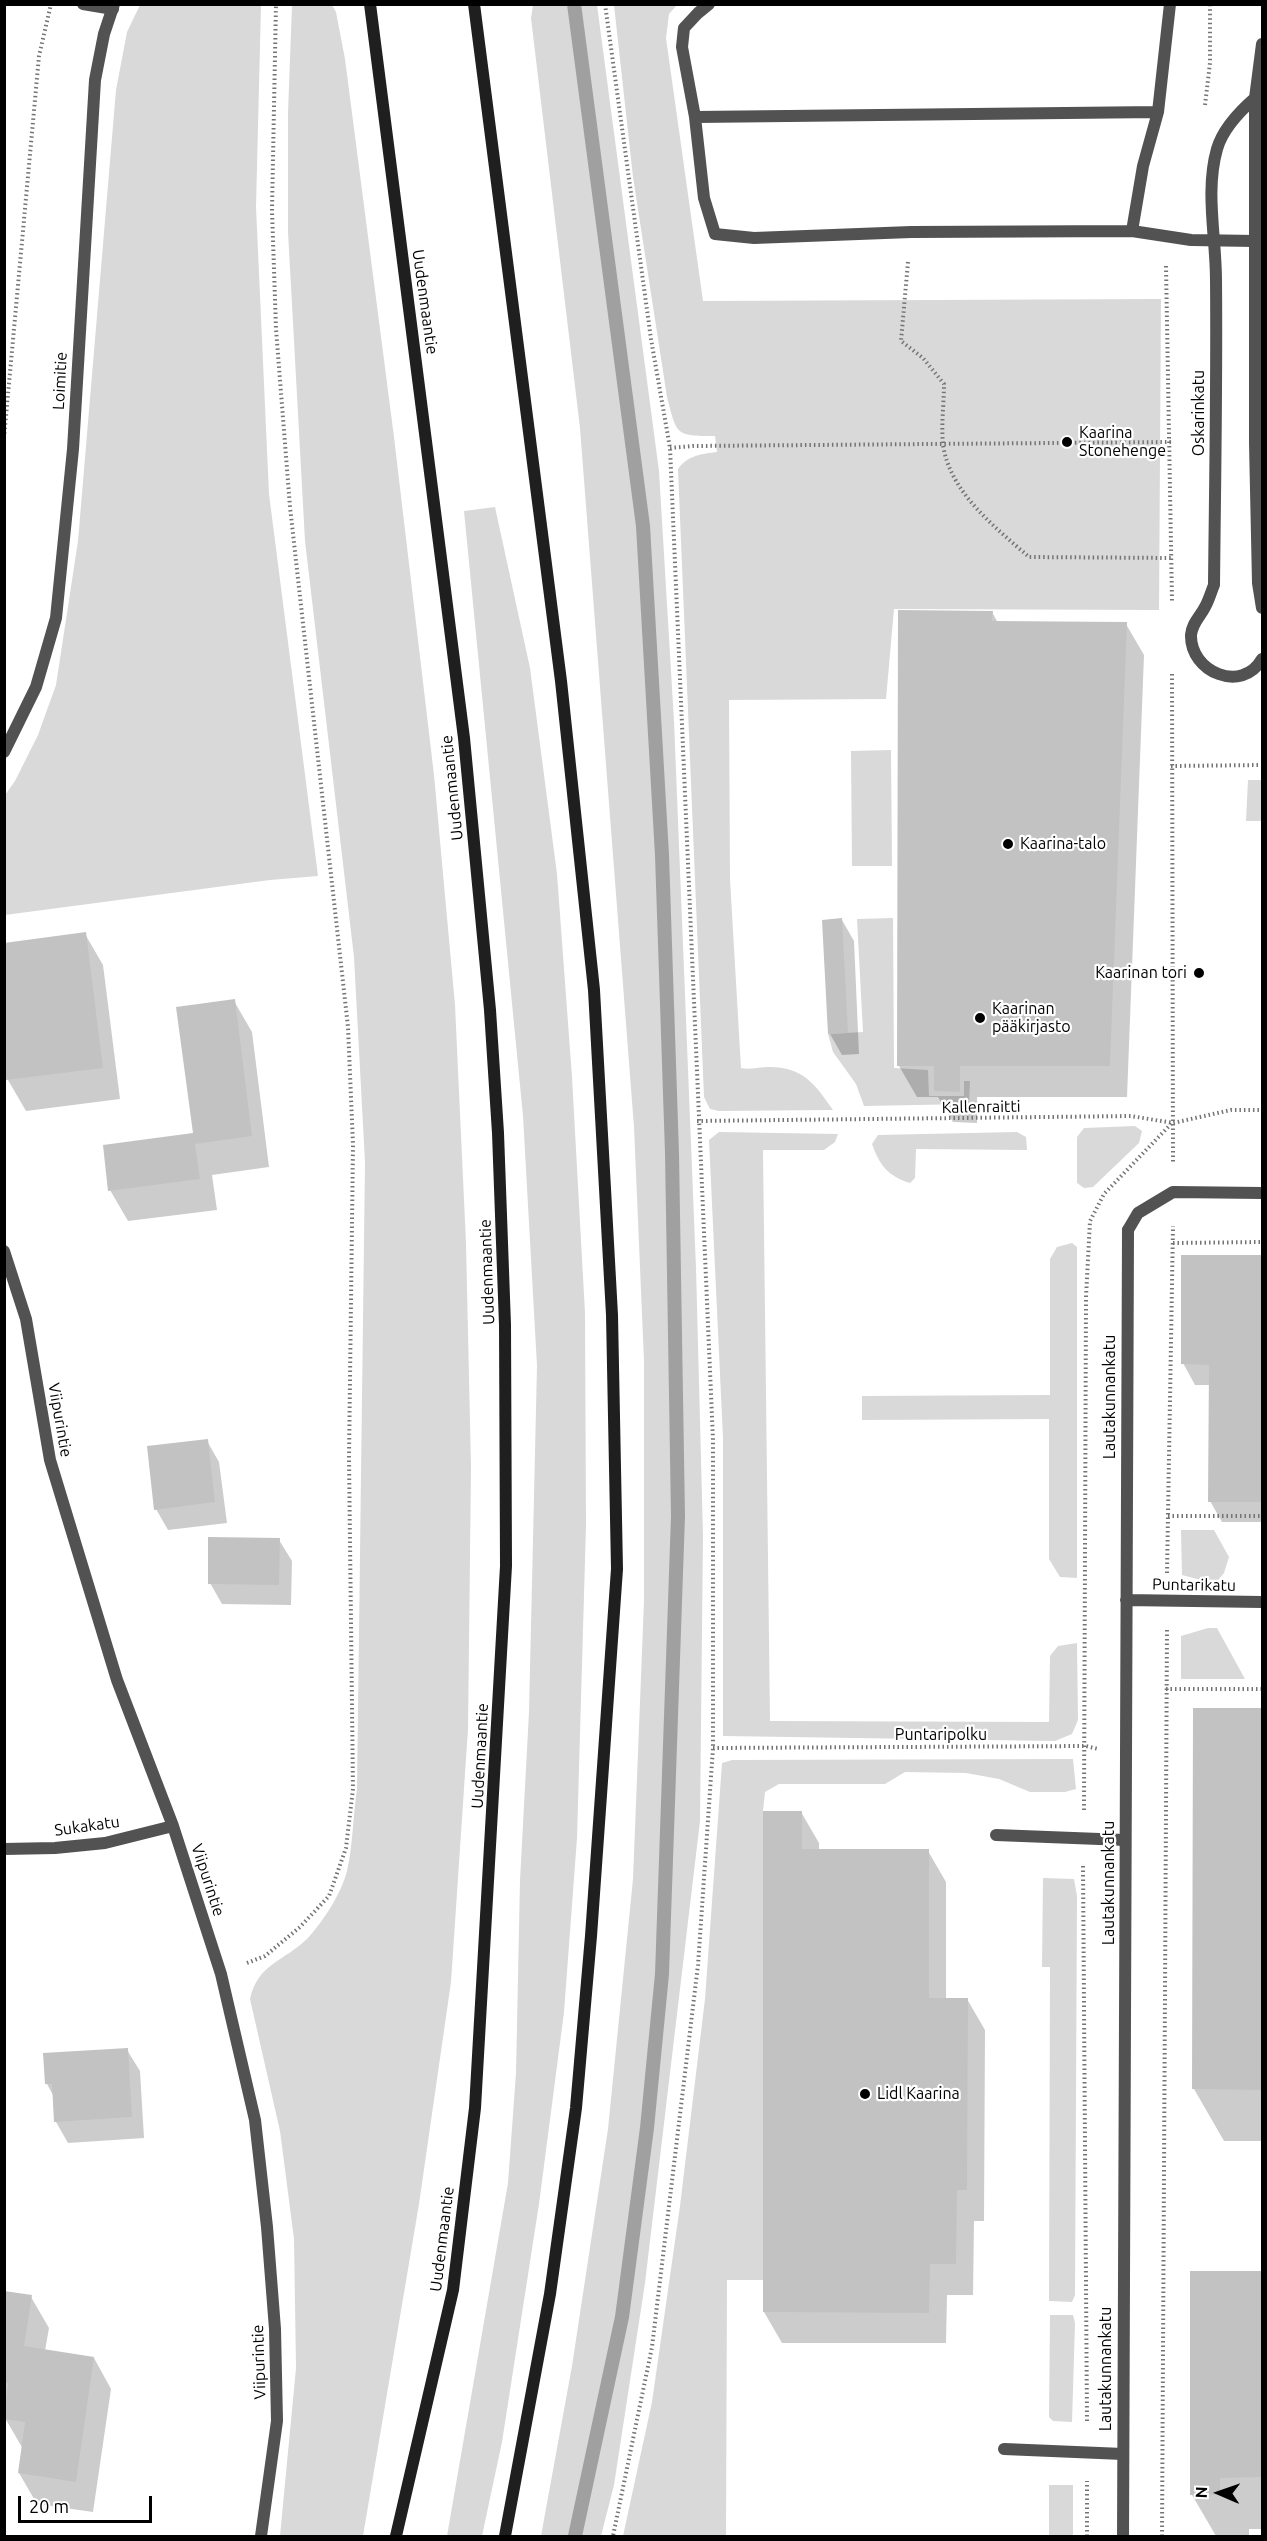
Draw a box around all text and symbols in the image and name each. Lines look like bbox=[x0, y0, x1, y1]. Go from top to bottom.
street label: Uudenmaantie bbox=[408, 248, 442, 356]
street label: Loimitie bbox=[49, 351, 71, 411]
street label: Oskarinkatu bbox=[1189, 370, 1209, 456]
place label: Kaarina Stonehenge bbox=[1079, 423, 1166, 461]
marker: Kaarina Stonehenge bbox=[1060, 435, 1074, 449]
street label: Uudenmaantie bbox=[437, 734, 467, 842]
place label: Kaarina-talo bbox=[1020, 834, 1106, 854]
marker: Kaarina-talo bbox=[1001, 837, 1015, 851]
place label: Kaarinan tori bbox=[1095, 963, 1187, 983]
marker: Kaarinan tori bbox=[1192, 966, 1206, 980]
place label: Kaarinan pääkirjasto bbox=[992, 999, 1071, 1037]
marker: Kaarinan pääkirjasto bbox=[973, 1011, 987, 1025]
street label: Kallenraitti bbox=[941, 1097, 1021, 1117]
street label: Uudenmaantie bbox=[476, 1219, 498, 1325]
street label: Lautakunnankatu bbox=[1100, 1335, 1120, 1459]
street label: Viipurintie bbox=[44, 1381, 76, 1459]
street label: Puntarikatu bbox=[1152, 1575, 1236, 1595]
street label: Uudenmaantie bbox=[468, 1703, 492, 1809]
street label: Puntaripolku bbox=[895, 1725, 987, 1745]
street label: Sukakatu bbox=[53, 1812, 121, 1840]
street label: Lautakunnankatu bbox=[1099, 1821, 1119, 1945]
street label: Viipurintie bbox=[187, 1841, 229, 1919]
place label: Lidl Kaarina bbox=[877, 2084, 960, 2104]
marker: Lidl Kaarina bbox=[858, 2087, 872, 2101]
street label: Uudenmaantie bbox=[426, 2185, 458, 2293]
street label: Lautakunnankatu bbox=[1096, 2307, 1116, 2431]
street label: Viipurintie bbox=[248, 2324, 270, 2400]
north arrow bbox=[1189, 2463, 1249, 2523]
scale bar bbox=[21, 2484, 154, 2522]
text: N bbox=[1192, 2486, 1210, 2499]
text: 20 m bbox=[29, 2496, 69, 2516]

